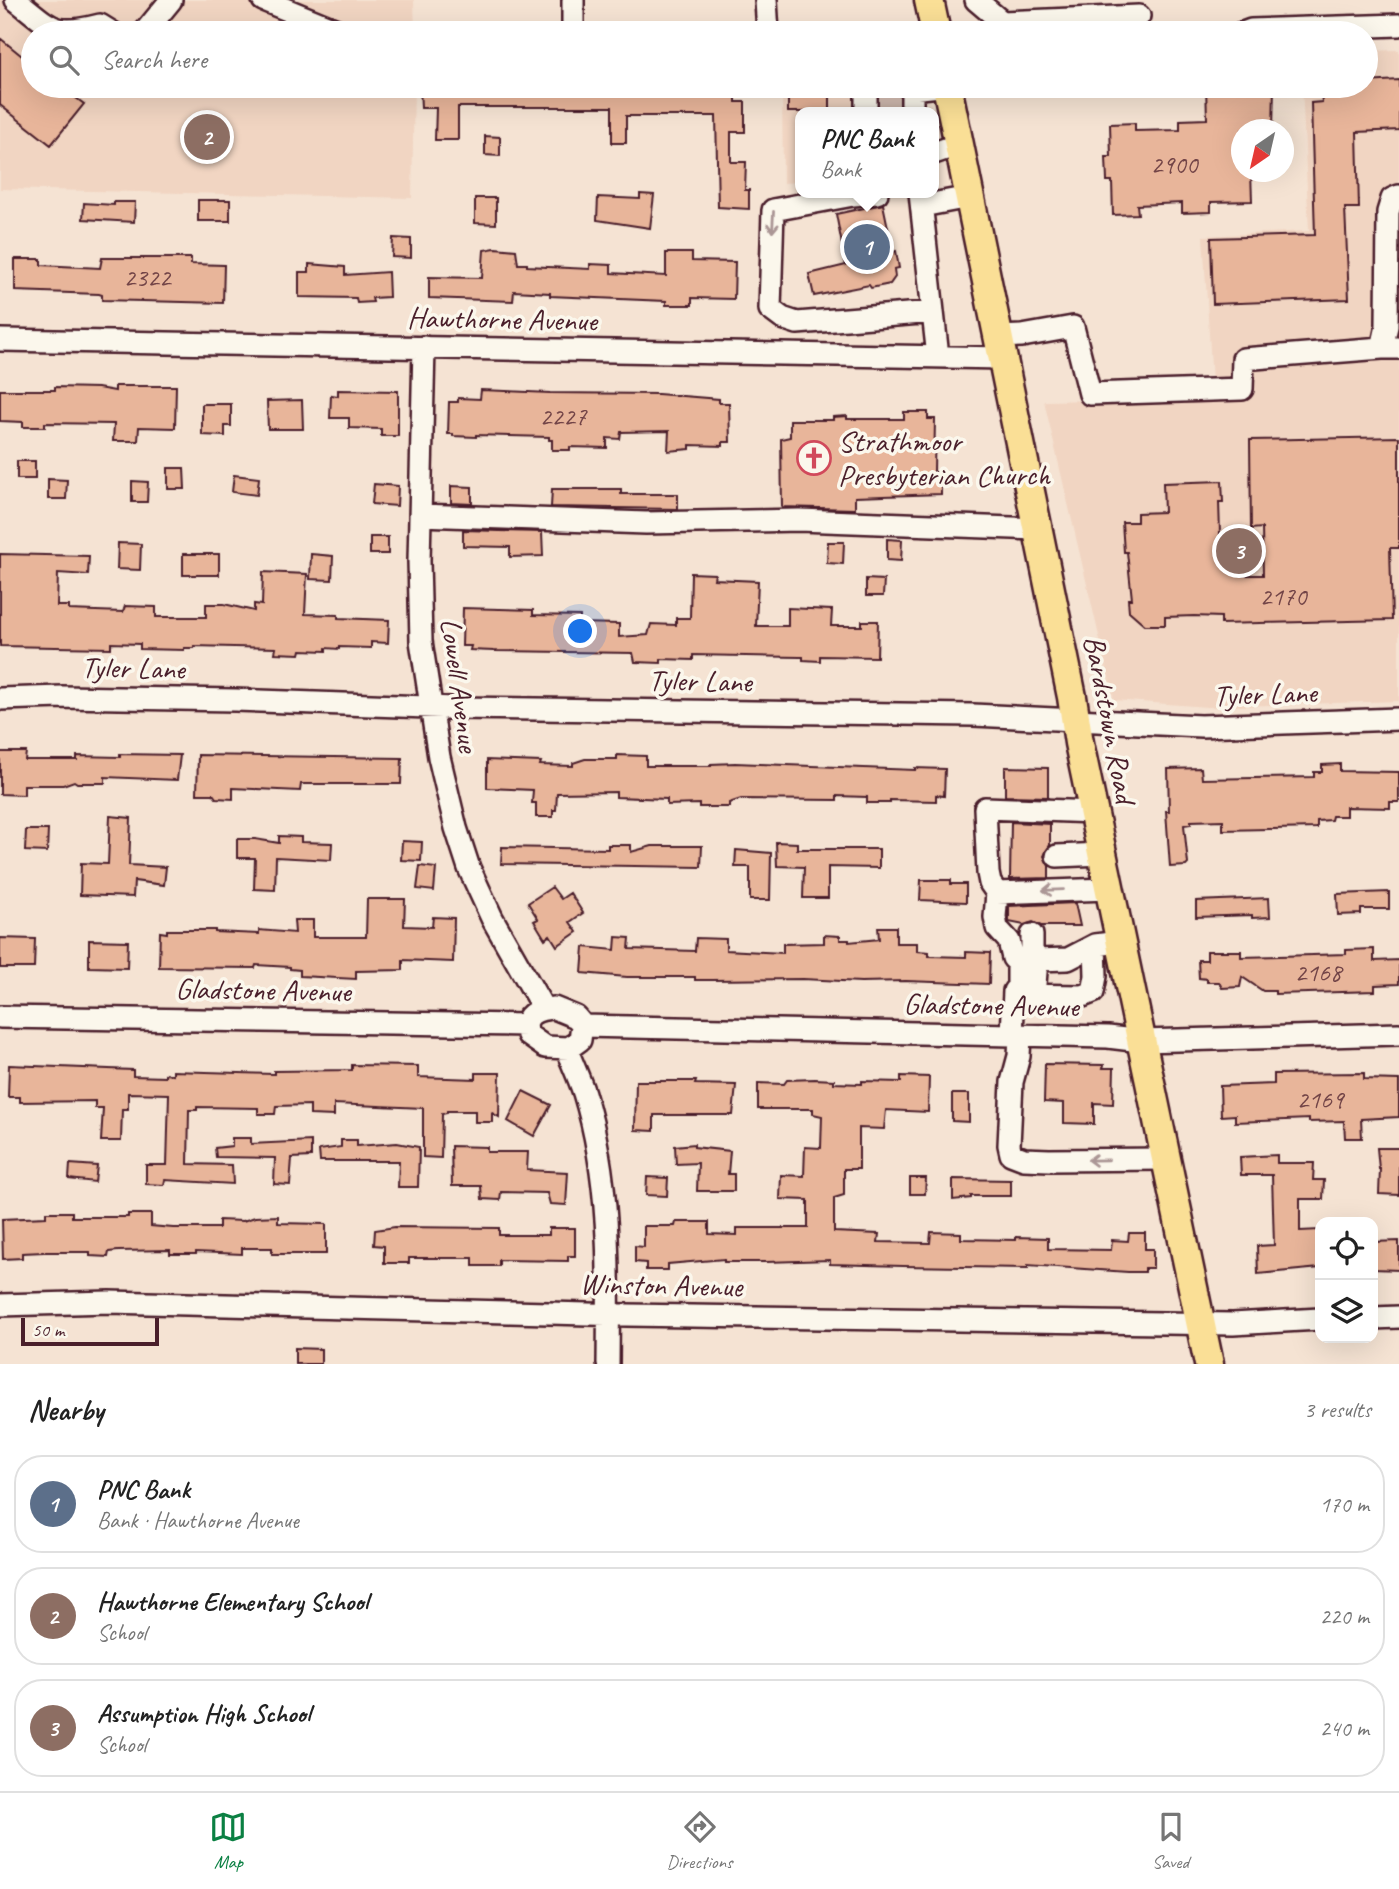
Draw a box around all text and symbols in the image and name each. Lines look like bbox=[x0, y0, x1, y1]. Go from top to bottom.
search box bbox=[21, 21, 1378, 98]
icon: search bbox=[45, 41, 83, 79]
text: Search here bbox=[101, 43, 207, 76]
popup bbox=[795, 107, 939, 198]
pin: 2 bbox=[184, 111, 230, 163]
north arrow bbox=[1231, 119, 1294, 182]
text: PNC Bank bbox=[820, 122, 914, 155]
house number: 2900 bbox=[1151, 148, 1200, 181]
text: Bank bbox=[820, 155, 861, 184]
one-way arrow bbox=[766, 210, 779, 233]
pin: 1 bbox=[844, 221, 890, 273]
house number: 2322 bbox=[124, 261, 173, 294]
street label: Hawthorne Avenue bbox=[407, 298, 599, 340]
house number: 2227 bbox=[540, 400, 588, 433]
place label: Strathmoor Presbyterian Church bbox=[838, 422, 1051, 494]
church icon: Strathmoor Presbyterian Church bbox=[795, 439, 833, 477]
pin: 3 bbox=[1216, 525, 1262, 577]
house number: 2170 bbox=[1260, 580, 1309, 613]
your location bbox=[563, 614, 597, 648]
street label: Lowell Avenue bbox=[432, 616, 488, 757]
street label: Bardstown Road bbox=[1075, 632, 1146, 810]
street label: Tyler Lane bbox=[81, 648, 187, 688]
street label: Tyler Lane bbox=[648, 661, 754, 701]
street label: Tyler Lane bbox=[1213, 673, 1320, 715]
one-way arrow bbox=[1042, 884, 1065, 897]
house number: 2168 bbox=[1295, 956, 1344, 989]
street label: Gladstone Avenue bbox=[175, 969, 353, 1011]
street label: Gladstone Avenue bbox=[903, 984, 1081, 1026]
house number: 2169 bbox=[1297, 1083, 1346, 1116]
one-way arrow bbox=[1086, 1153, 1109, 1167]
map controls bbox=[1315, 1217, 1378, 1343]
button: locate bbox=[1315, 1217, 1378, 1280]
street label: Winston Avenue bbox=[580, 1265, 745, 1305]
button: layers bbox=[1315, 1280, 1378, 1343]
scale bar bbox=[21, 1315, 159, 1347]
text: 50 m bbox=[32, 1318, 64, 1342]
text: Nearby bbox=[28, 1391, 104, 1429]
text: 3 results bbox=[1304, 1395, 1371, 1424]
text: PNC Bank bbox=[97, 1473, 190, 1506]
text: 1 bbox=[48, 1490, 58, 1519]
text: 170 m bbox=[1320, 1490, 1369, 1519]
text: Bank · Hawthorne Avenue bbox=[97, 1506, 299, 1535]
text: Hawthorne Elementary School bbox=[97, 1585, 368, 1618]
text: 2 bbox=[48, 1602, 58, 1631]
text: 220 m bbox=[1320, 1602, 1369, 1631]
text: School bbox=[97, 1618, 146, 1647]
text: Assumption High School bbox=[97, 1697, 310, 1730]
text: 3 bbox=[48, 1714, 58, 1743]
text: 240 m bbox=[1320, 1714, 1369, 1743]
text: School bbox=[97, 1730, 146, 1759]
tab: Map bbox=[209, 1808, 247, 1874]
tab: Directions bbox=[666, 1808, 733, 1874]
tab: Saved bbox=[1152, 1808, 1190, 1874]

